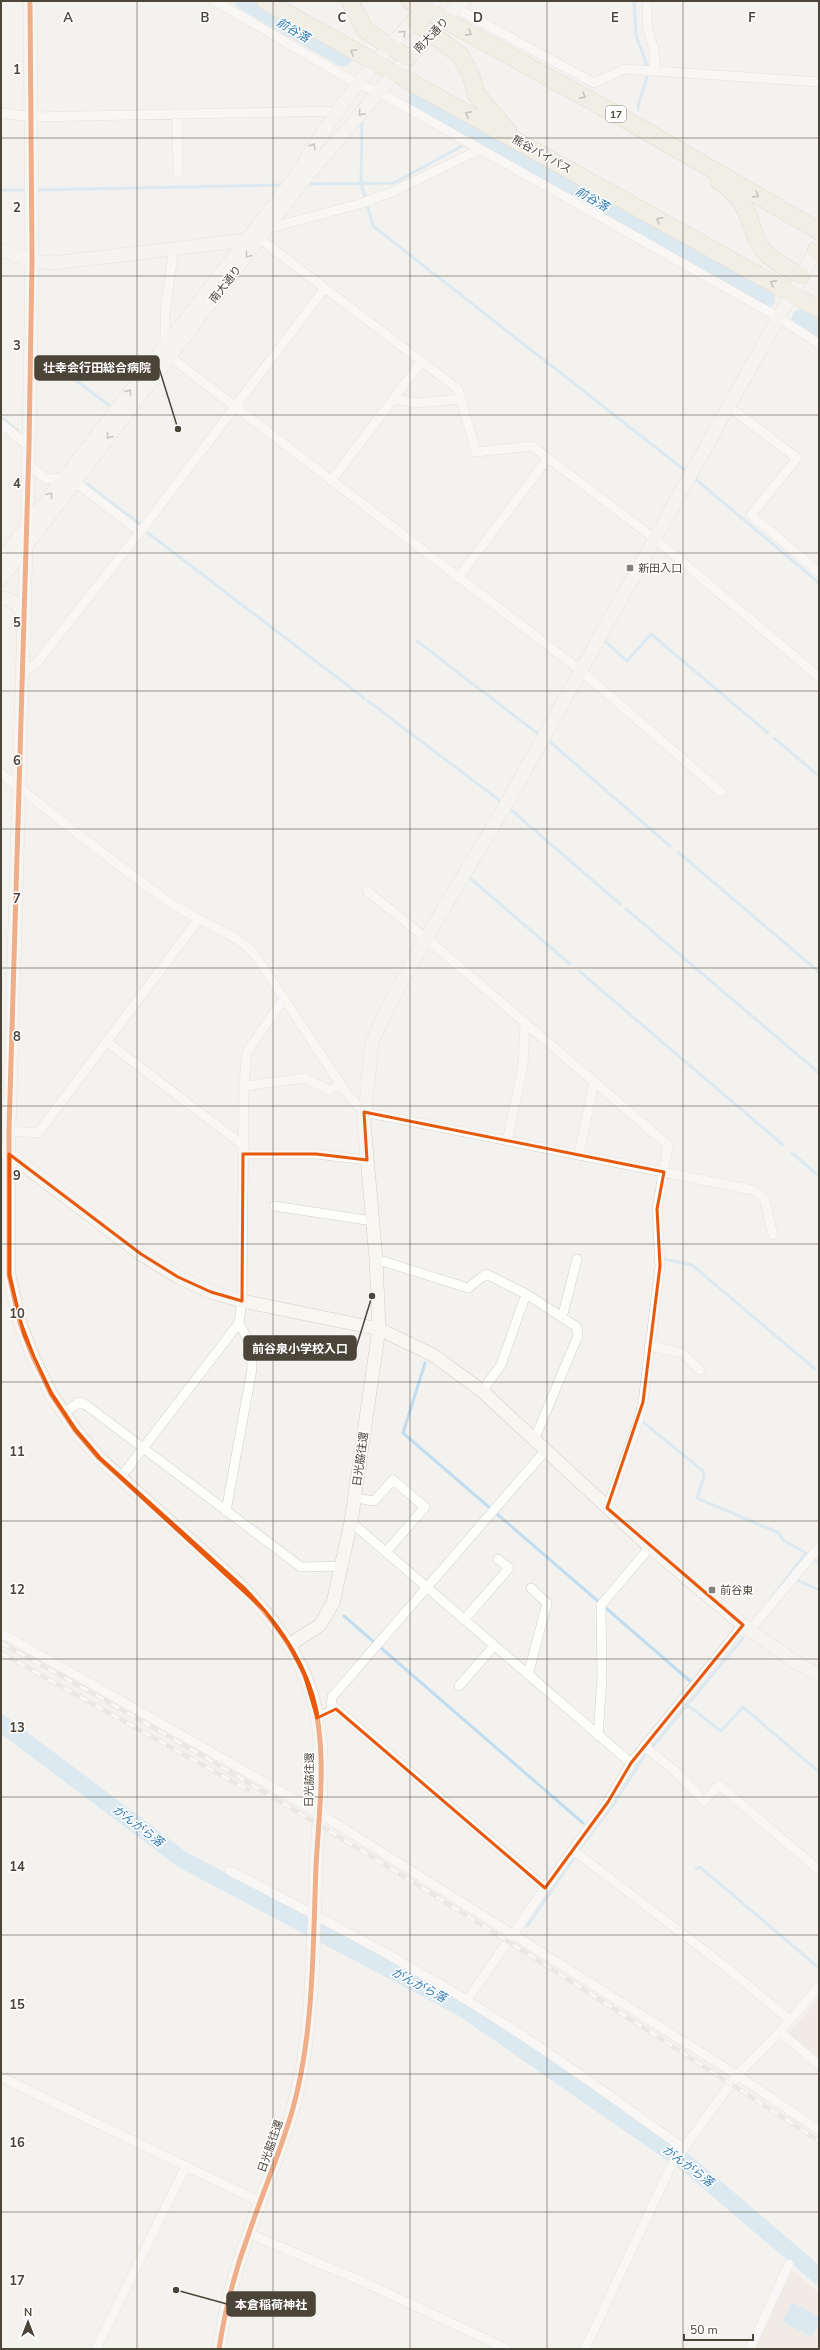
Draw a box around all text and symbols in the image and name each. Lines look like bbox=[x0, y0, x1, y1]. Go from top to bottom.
text: A bbox=[63, 9, 73, 27]
text: B bbox=[201, 9, 210, 27]
text: C bbox=[338, 9, 347, 27]
text: D bbox=[473, 9, 483, 27]
text: E bbox=[611, 9, 619, 27]
text: F bbox=[748, 9, 756, 27]
water label: 前谷落 bbox=[273, 14, 314, 47]
street label: 南大通り bbox=[411, 14, 452, 56]
one-way arrow bbox=[464, 29, 472, 36]
one-way arrow bbox=[398, 30, 405, 38]
one-way arrow bbox=[350, 49, 357, 56]
text: 1 bbox=[13, 61, 21, 79]
one-way arrow bbox=[578, 91, 586, 98]
road number: 17 bbox=[606, 106, 626, 122]
one-way arrow bbox=[359, 108, 366, 115]
one-way arrow bbox=[464, 111, 472, 118]
street label: 熊谷バイパス bbox=[509, 132, 574, 177]
one-way arrow bbox=[309, 143, 316, 150]
water label: 前谷落 bbox=[572, 183, 613, 216]
one-way arrow bbox=[752, 190, 759, 197]
text: 2 bbox=[13, 199, 21, 217]
one-way arrow bbox=[656, 217, 664, 224]
one-way arrow bbox=[245, 251, 252, 258]
street label: 南大通り bbox=[206, 262, 245, 306]
one-way arrow bbox=[770, 280, 777, 287]
text: 3 bbox=[13, 337, 21, 355]
callout: 壮幸会行田総合病院 bbox=[35, 356, 159, 380]
text: 壮幸会行田総合病院 bbox=[43, 360, 151, 376]
one-way arrow bbox=[124, 390, 131, 397]
one-way arrow bbox=[107, 432, 114, 439]
text: 4 bbox=[13, 475, 21, 493]
one-way arrow bbox=[45, 493, 52, 500]
place label: 新田入口 bbox=[638, 561, 682, 576]
marker: 新田入口 bbox=[625, 563, 635, 573]
text: 5 bbox=[13, 614, 21, 632]
text: 6 bbox=[13, 752, 21, 770]
text: 7 bbox=[13, 890, 21, 908]
text: 8 bbox=[13, 1028, 21, 1046]
text: 9 bbox=[13, 1167, 21, 1185]
text: 10 bbox=[9, 1305, 25, 1323]
callout: 前谷泉小学校入口 bbox=[244, 1336, 356, 1360]
text: 前谷泉小学校入口 bbox=[252, 1341, 348, 1357]
street label: 日光脇往還 bbox=[349, 1431, 372, 1487]
text: 11 bbox=[9, 1443, 25, 1461]
text: 12 bbox=[9, 1581, 25, 1599]
place label: 前谷東 bbox=[720, 1583, 753, 1598]
marker: 前谷東 bbox=[707, 1585, 717, 1595]
text: 13 bbox=[9, 1719, 25, 1737]
street label: 日光脇往還 bbox=[302, 1752, 317, 1808]
water label: がんがら落 bbox=[109, 1802, 168, 1852]
text: 14 bbox=[9, 1858, 25, 1876]
water label: がんがら落 bbox=[389, 1964, 451, 2007]
text: 15 bbox=[9, 1996, 25, 2014]
street label: 日光脇往還 bbox=[254, 2118, 287, 2175]
text: 16 bbox=[9, 2134, 25, 2152]
water label: がんがら落 bbox=[659, 2142, 718, 2192]
text: 17 bbox=[9, 2272, 25, 2290]
callout: 本倉稲荷神社 bbox=[227, 2292, 315, 2316]
text: 本倉稲荷神社 bbox=[235, 2297, 307, 2313]
north arrow bbox=[8, 2302, 48, 2342]
text: N bbox=[24, 2305, 32, 2320]
scale bar bbox=[684, 2316, 753, 2342]
text: 50 m bbox=[690, 2322, 718, 2338]

